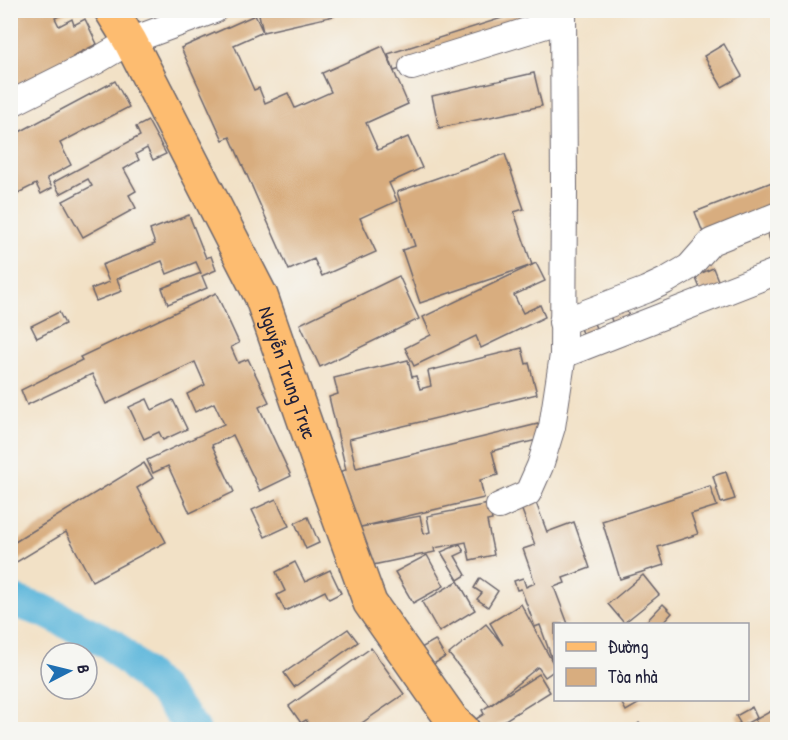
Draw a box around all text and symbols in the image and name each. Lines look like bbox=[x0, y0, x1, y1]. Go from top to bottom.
street label: Nguyễn Trung Trực bbox=[253, 303, 324, 442]
legend bbox=[554, 623, 749, 701]
text: Đường bbox=[608, 634, 649, 659]
north arrow bbox=[39, 641, 99, 701]
text: B bbox=[72, 664, 95, 675]
text: Tòa nhà bbox=[608, 664, 658, 689]

